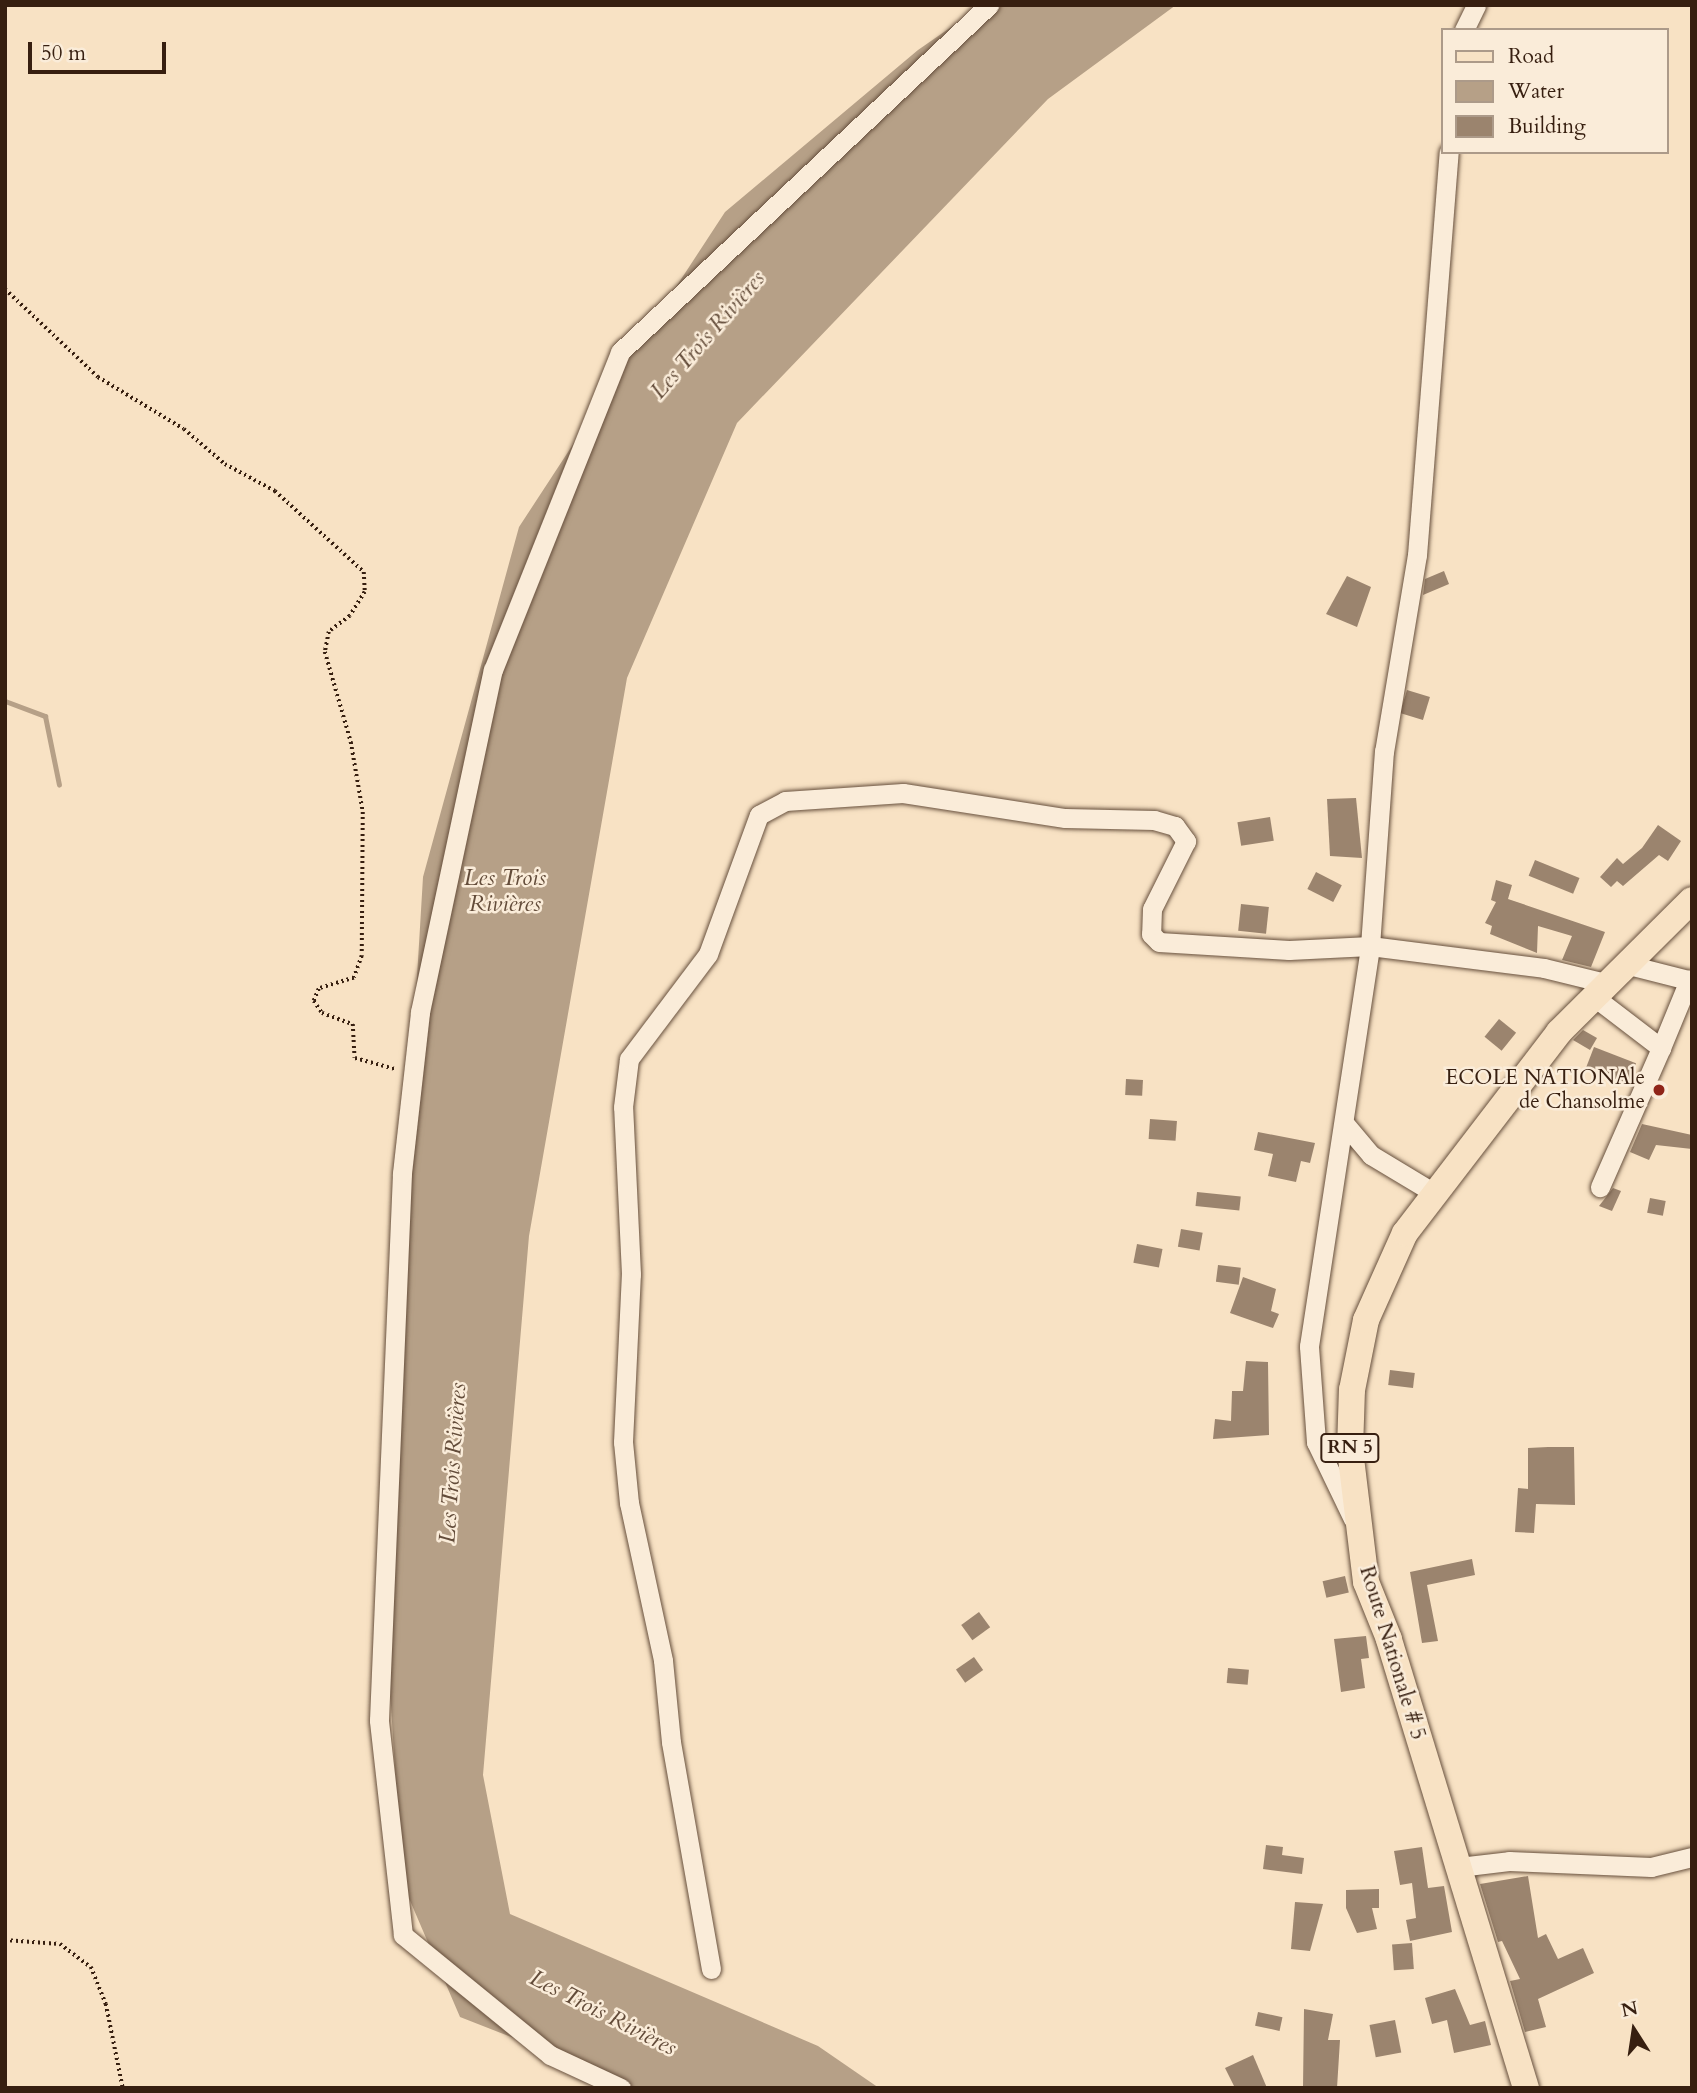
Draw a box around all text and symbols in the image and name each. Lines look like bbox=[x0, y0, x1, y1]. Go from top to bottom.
scale bar bbox=[32, 28, 170, 72]
legend bbox=[1442, 28, 1669, 154]
text: 50 m bbox=[41, 39, 86, 68]
text: Road bbox=[1508, 42, 1554, 71]
text: Water bbox=[1508, 77, 1564, 106]
text: Building bbox=[1508, 112, 1586, 141]
water label: Les Trois Rivières bbox=[645, 265, 771, 405]
water label: Les Trois Rivières bbox=[464, 864, 546, 918]
place label: ECOLE NATIONAle de Chansolme bbox=[1445, 1065, 1645, 1115]
marker: ECOLE NATIONAle de Chansolme bbox=[1651, 1082, 1667, 1098]
water label: Les Trois Rivières bbox=[434, 1382, 472, 1544]
road number: RN 5 bbox=[1320, 1432, 1380, 1464]
street label: Route Nationale # 5 bbox=[1354, 1563, 1430, 1743]
water label: Les Trois Rivières bbox=[525, 1964, 681, 2062]
north arrow bbox=[1599, 1995, 1669, 2065]
text: N bbox=[1619, 1995, 1640, 2024]

